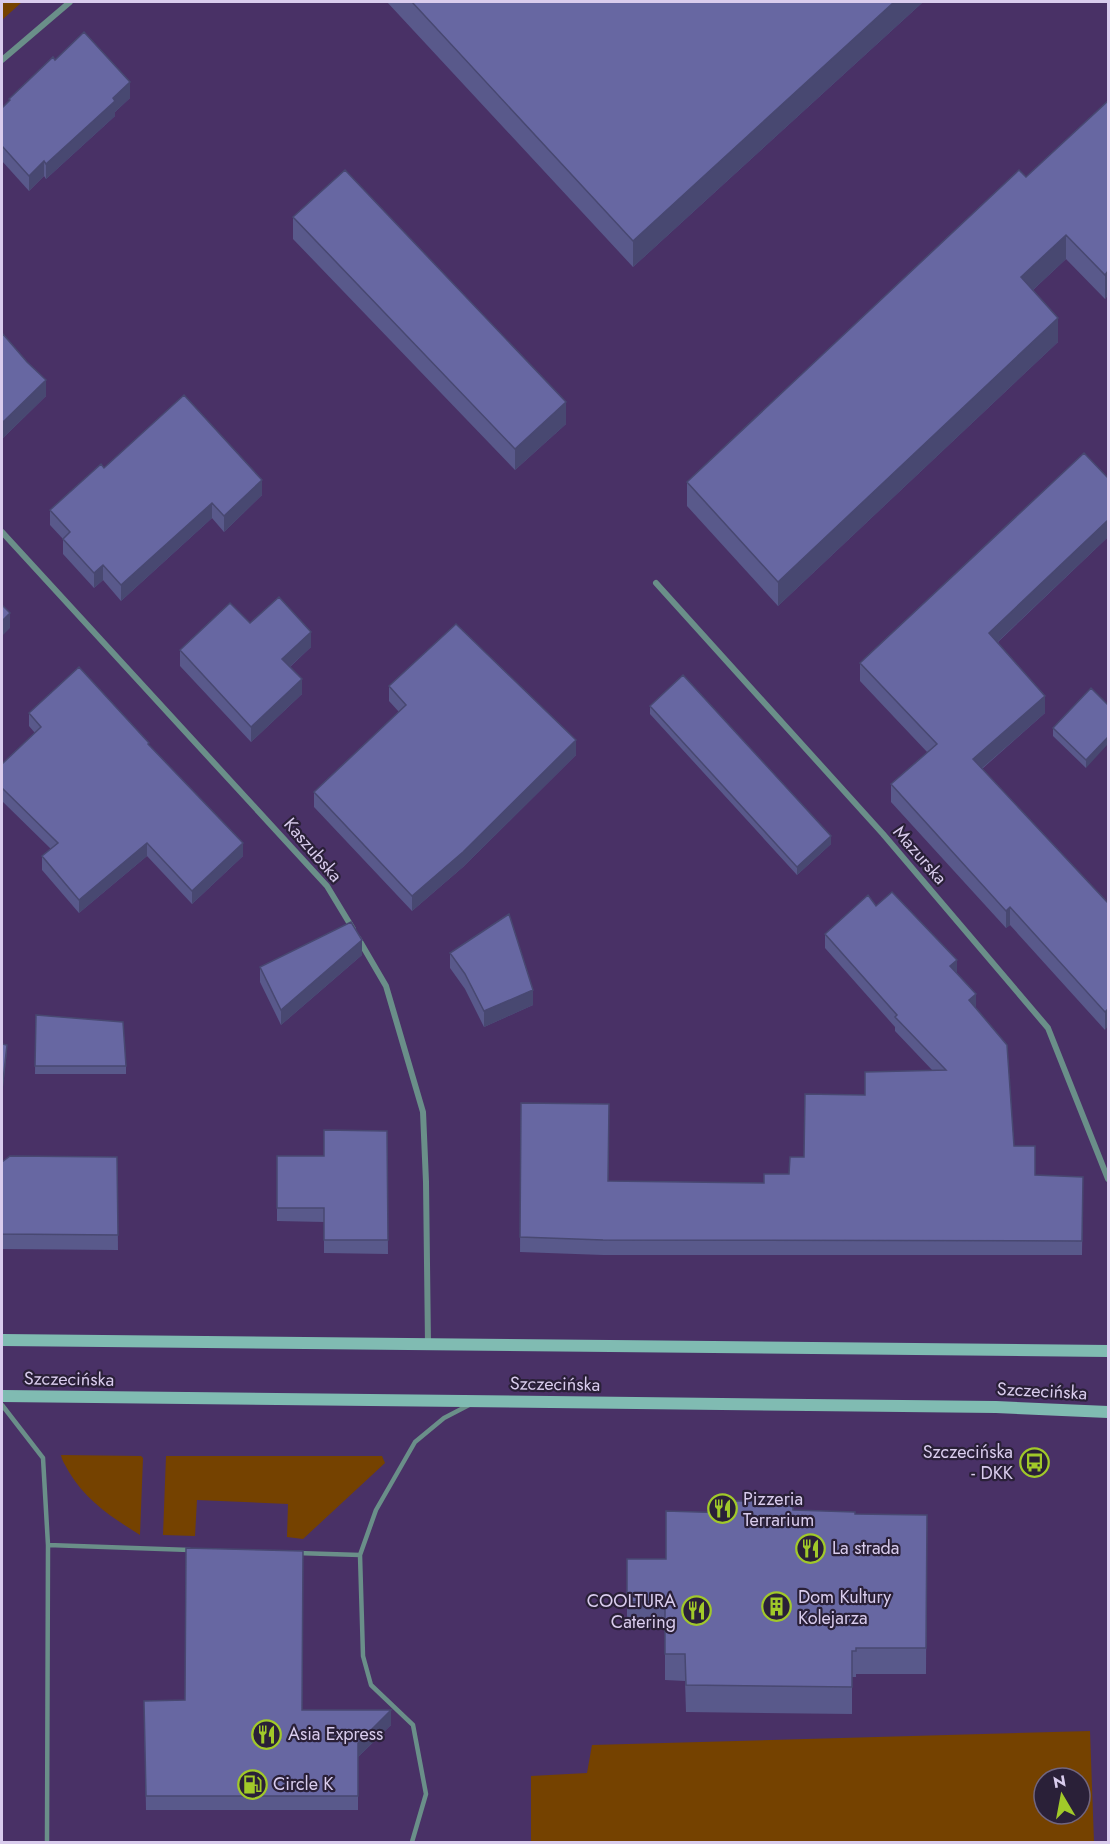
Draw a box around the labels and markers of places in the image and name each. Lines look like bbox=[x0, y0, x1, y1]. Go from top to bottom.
place label: Szczecińska - DKK bbox=[923, 1439, 1014, 1486]
bus stop icon: Szczecińska - DKK bbox=[1018, 1446, 1050, 1478]
place label: Pizzeria Terrarium bbox=[743, 1486, 814, 1533]
restaurant icon: Pizzeria Terrarium bbox=[706, 1493, 738, 1525]
restaurant icon: La strada bbox=[795, 1532, 827, 1564]
place label: La strada bbox=[832, 1535, 899, 1561]
place label: Dom Kultury Kolejarza bbox=[798, 1584, 891, 1631]
place label: COOLTURA Catering bbox=[587, 1588, 676, 1635]
building icon: Dom Kultury Kolejarza bbox=[761, 1591, 793, 1623]
restaurant icon: COOLTURA Catering bbox=[681, 1595, 713, 1627]
restaurant icon: Asia Express bbox=[251, 1718, 283, 1750]
place label: Asia Express bbox=[288, 1721, 383, 1747]
fuel station icon: Circle K bbox=[236, 1768, 268, 1800]
place label: Circle K bbox=[273, 1771, 334, 1797]

